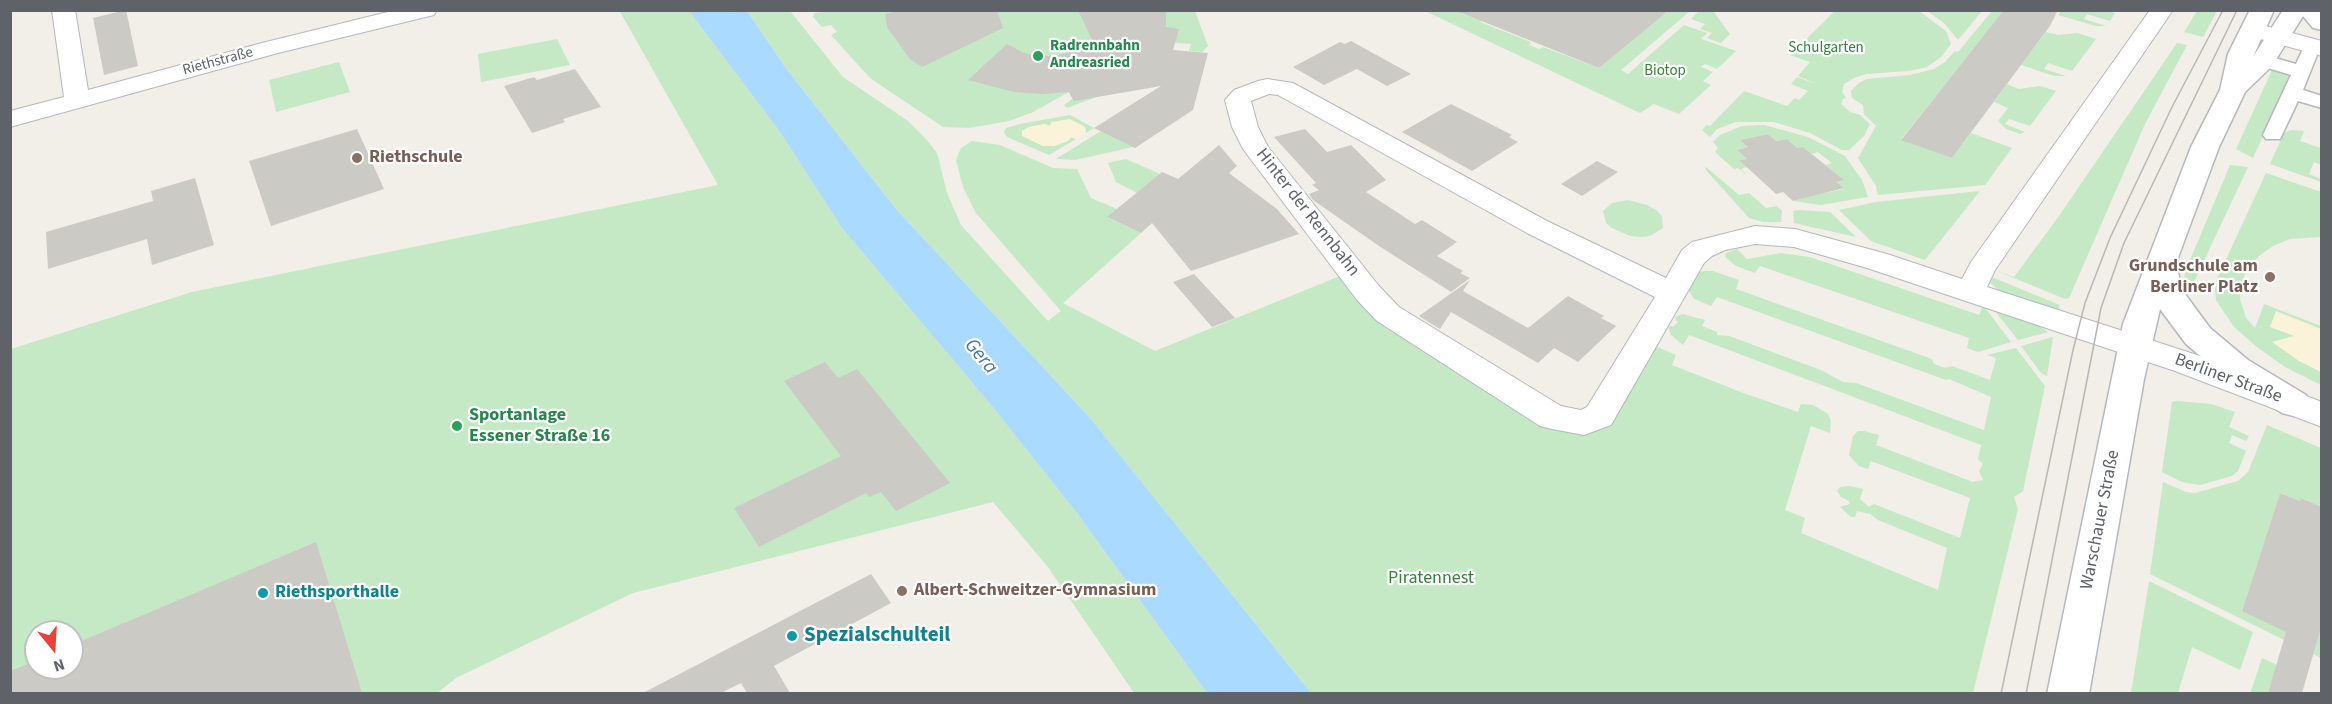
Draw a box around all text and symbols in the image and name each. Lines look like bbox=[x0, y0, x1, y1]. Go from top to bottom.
place label: Radrennbahn Andreasried bbox=[1050, 38, 1140, 73]
park label: Schulgarten bbox=[1788, 40, 1864, 58]
street label: Riethstraße bbox=[181, 44, 255, 80]
marker: Radrennbahn Andreasried bbox=[1031, 49, 1045, 63]
park label: Biotop bbox=[1644, 63, 1686, 81]
street label: Hinter der Rennbahn bbox=[1250, 145, 1364, 281]
place label: Riethschule bbox=[369, 147, 463, 169]
marker: Riethschule bbox=[350, 151, 364, 165]
place label: Grundschule am Berliner Platz bbox=[2129, 256, 2258, 298]
marker: Grundschule am Berliner Platz bbox=[2263, 270, 2277, 284]
water label: Gera bbox=[958, 334, 1002, 380]
street label: Berliner Straße bbox=[2171, 350, 2285, 408]
place label: Sportanlage Essener Straße 16 bbox=[469, 405, 610, 448]
marker: Sportanlage Essener Straße 16 bbox=[450, 419, 464, 433]
street label: Warschauer Straße bbox=[2077, 448, 2125, 592]
park label: Piratennest bbox=[1388, 568, 1474, 590]
place label: Albert-Schweitzer-Gymnasium bbox=[914, 580, 1156, 602]
place label: Riethsporthalle bbox=[275, 582, 399, 604]
marker: Albert-Schweitzer-Gymnasium bbox=[895, 584, 909, 598]
marker: Riethsporthalle bbox=[256, 586, 270, 600]
north arrow bbox=[24, 620, 84, 680]
place label: Spezialschulteil bbox=[804, 623, 950, 649]
marker: Spezialschulteil bbox=[785, 629, 799, 643]
text: N bbox=[50, 653, 67, 677]

